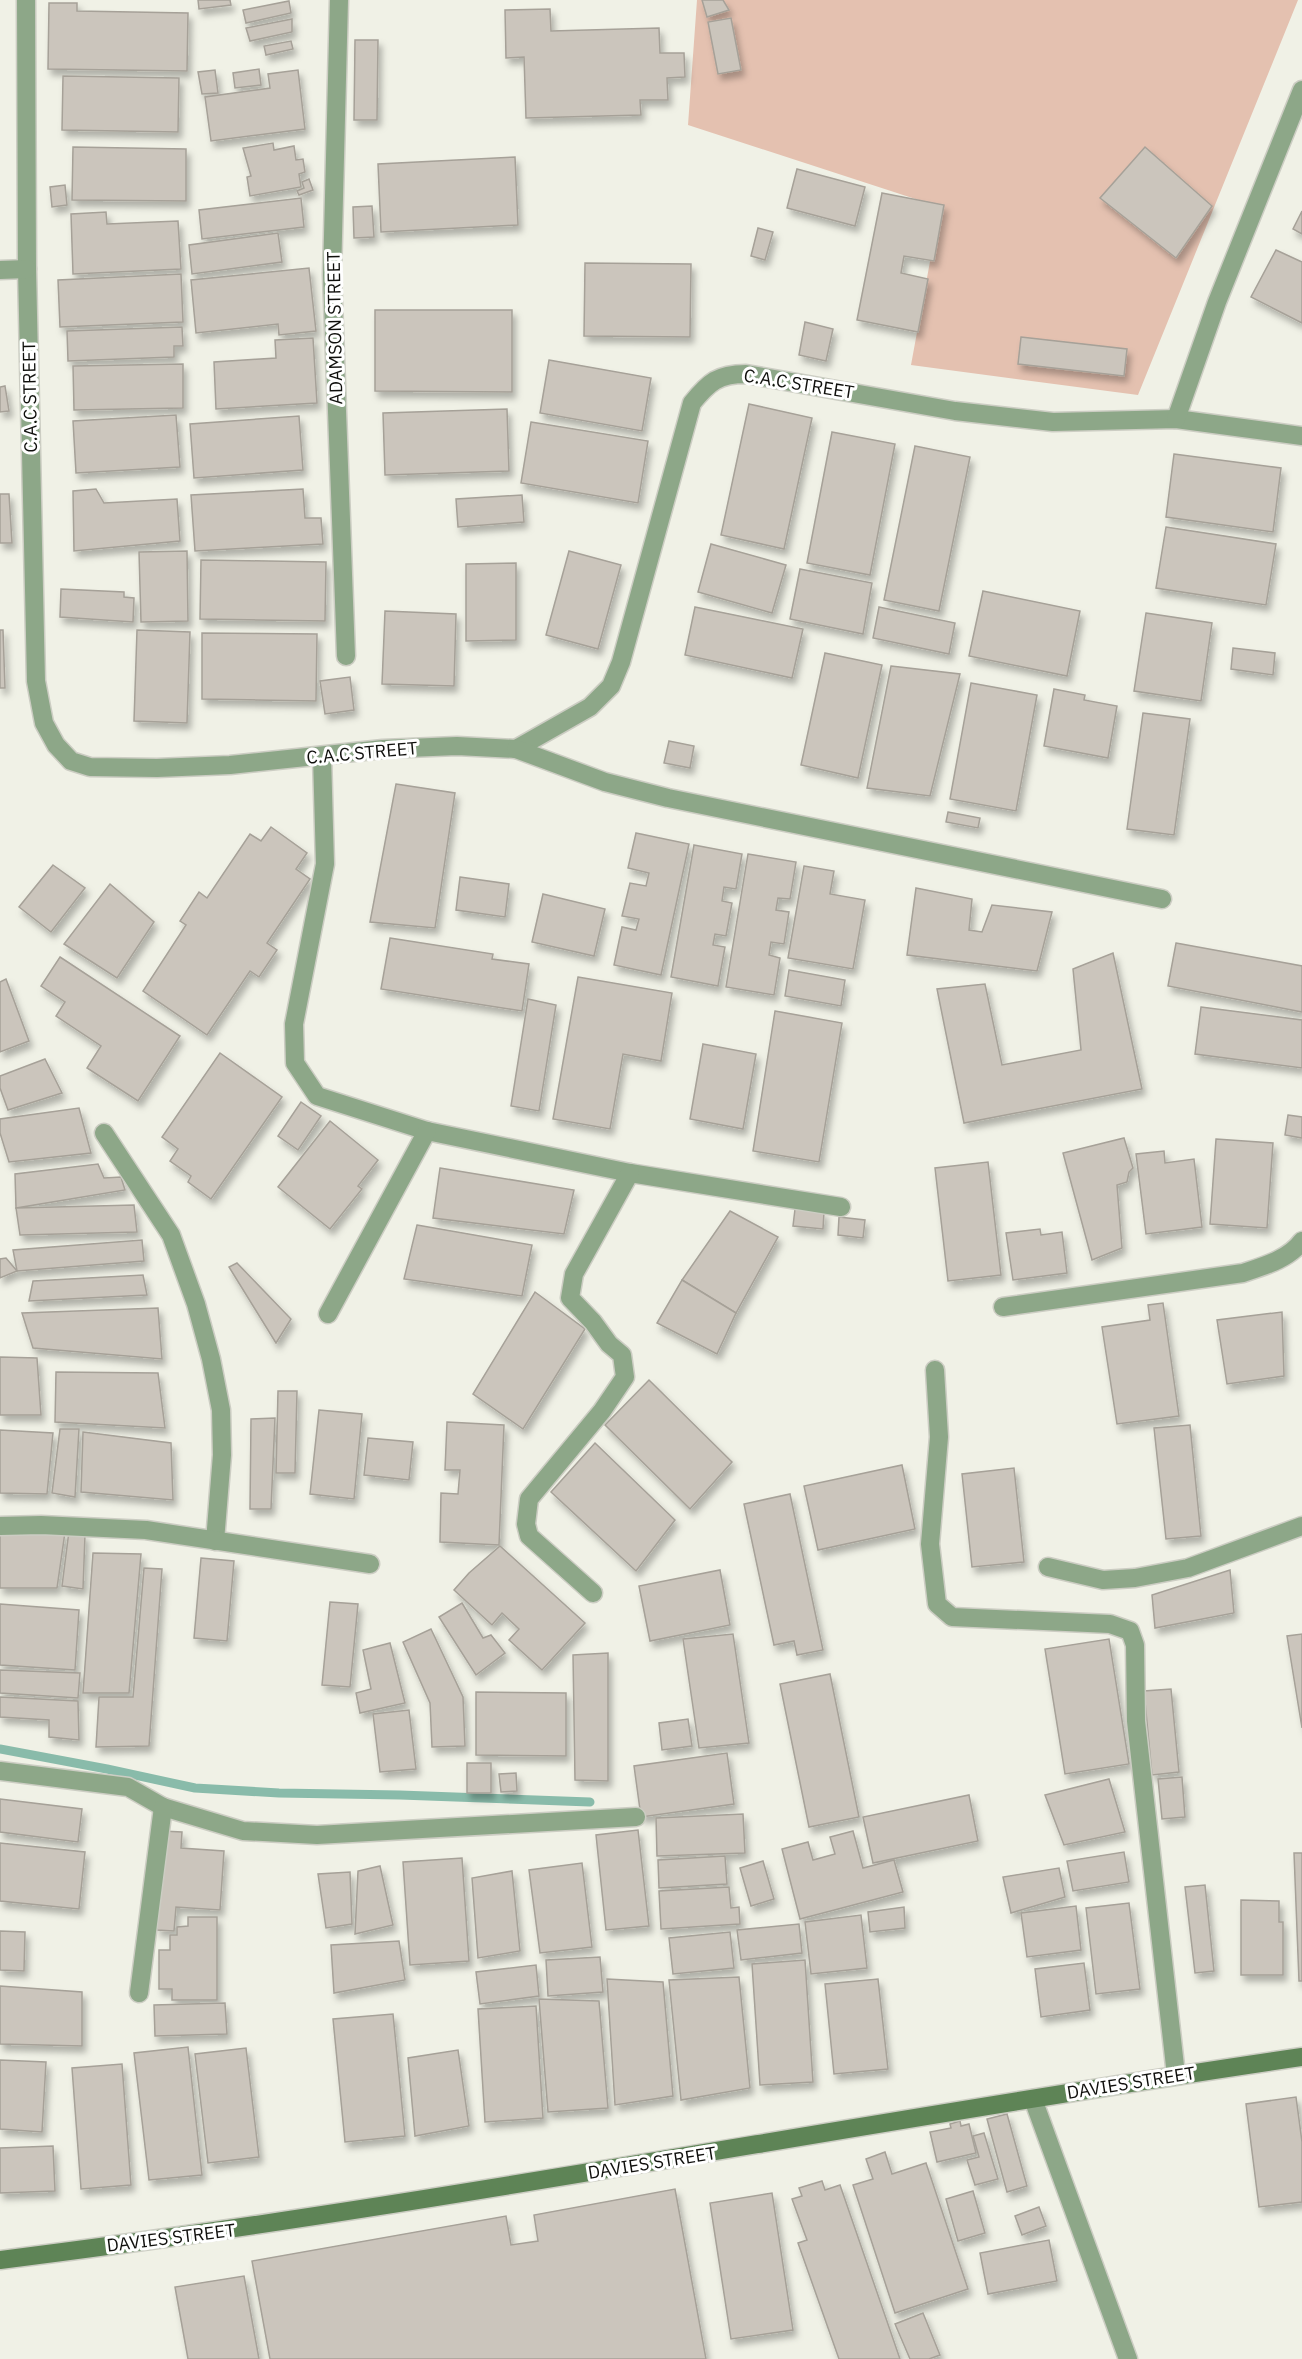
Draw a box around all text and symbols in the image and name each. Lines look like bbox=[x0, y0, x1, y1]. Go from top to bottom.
street label: ADAMSON STREET bbox=[322, 251, 347, 405]
street label: C.A.C STREET bbox=[17, 341, 42, 453]
street label: C.A.C STREET bbox=[742, 363, 856, 404]
street label: C.A.C STREET bbox=[306, 736, 418, 769]
street label: DAVIES STREET bbox=[1065, 2061, 1197, 2104]
street label: DAVIES STREET bbox=[586, 2141, 718, 2184]
street label: DAVIES STREET bbox=[105, 2218, 237, 2257]

